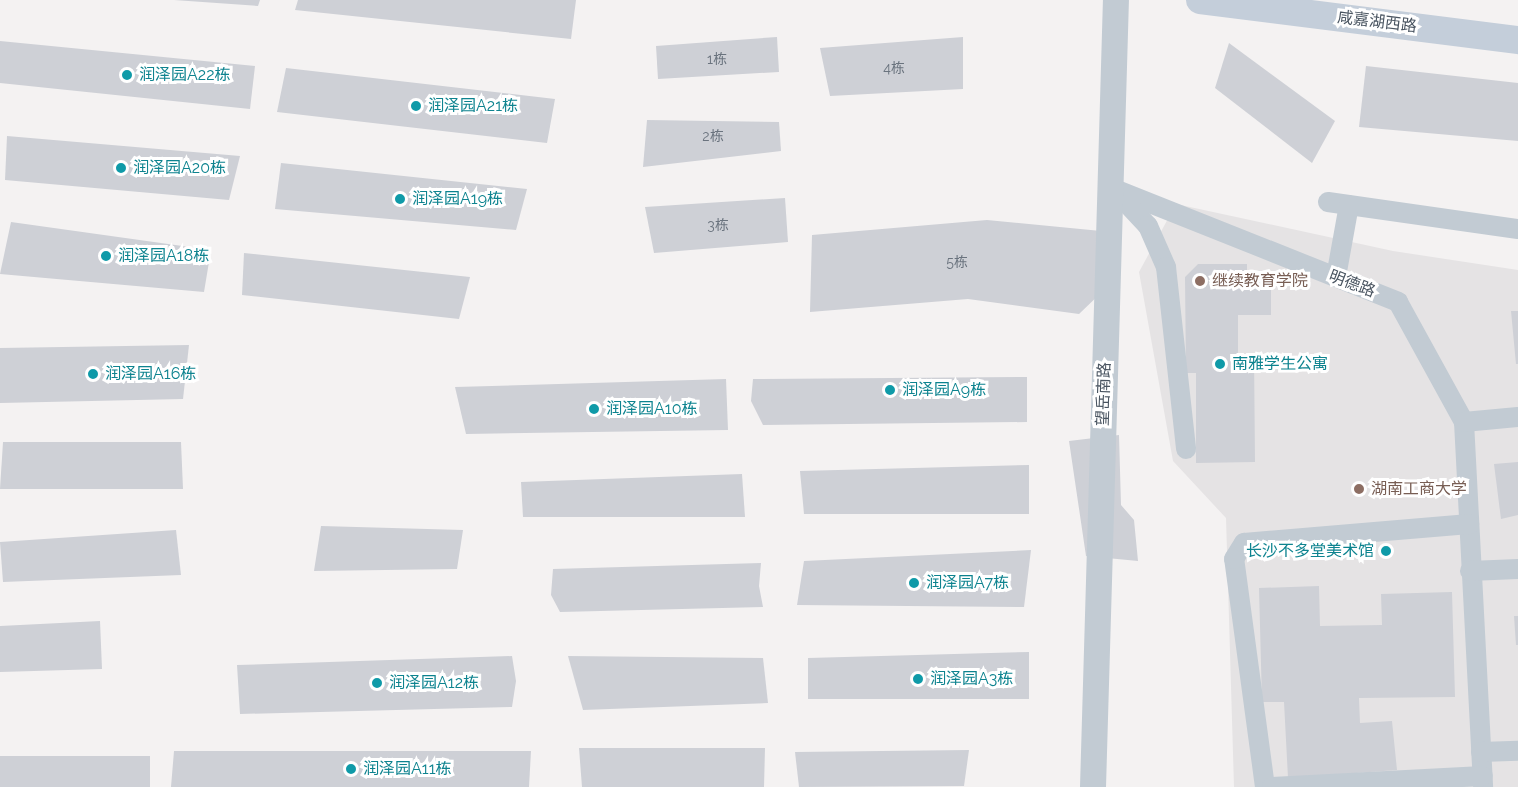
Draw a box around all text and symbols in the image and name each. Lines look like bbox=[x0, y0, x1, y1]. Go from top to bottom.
street label: 咸嘉湖西路 bbox=[1336, 8, 1418, 36]
house number: 1栋 bbox=[707, 51, 727, 67]
house number: 4栋 bbox=[883, 60, 905, 76]
place label: 润泽园A22栋 bbox=[139, 65, 230, 85]
marker: 润泽园A22栋 bbox=[120, 68, 134, 82]
place label: 润泽园A21栋 bbox=[428, 96, 518, 116]
marker: 润泽园A21栋 bbox=[409, 99, 423, 113]
house number: 2栋 bbox=[702, 128, 724, 144]
place label: 润泽园A20栋 bbox=[133, 158, 226, 178]
marker: 润泽园A20栋 bbox=[114, 161, 128, 175]
place label: 润泽园A19栋 bbox=[412, 189, 503, 209]
marker: 润泽园A19栋 bbox=[393, 192, 407, 206]
house number: 3栋 bbox=[707, 217, 729, 233]
place label: 润泽园A18栋 bbox=[118, 246, 209, 266]
marker: 润泽园A18栋 bbox=[99, 249, 113, 263]
house number: 5栋 bbox=[946, 254, 968, 270]
street label: 明德路 bbox=[1326, 266, 1378, 302]
place label: 继续教育学院 bbox=[1212, 271, 1308, 291]
marker: 继续教育学院 bbox=[1193, 274, 1207, 288]
place label: 南雅学生公寓 bbox=[1232, 354, 1328, 374]
marker: 南雅学生公寓 bbox=[1213, 357, 1227, 371]
street label: 望岳南路 bbox=[1093, 362, 1115, 426]
place label: 润泽园A16栋 bbox=[105, 364, 196, 384]
marker: 润泽园A16栋 bbox=[86, 367, 100, 381]
place label: 润泽园A9栋 bbox=[902, 380, 986, 400]
marker: 润泽园A9栋 bbox=[883, 383, 897, 397]
place label: 润泽园A10栋 bbox=[606, 399, 697, 419]
marker: 润泽园A10栋 bbox=[587, 402, 601, 416]
place label: 湖南工商大学 bbox=[1371, 479, 1467, 499]
marker: 湖南工商大学 bbox=[1352, 482, 1366, 496]
place label: 长沙不多堂美术馆 bbox=[1246, 541, 1374, 561]
marker: 长沙不多堂美术馆 bbox=[1379, 544, 1393, 558]
place label: 润泽园A7栋 bbox=[926, 573, 1009, 593]
marker: 润泽园A7栋 bbox=[907, 576, 921, 590]
place label: 润泽园A3栋 bbox=[930, 669, 1013, 689]
marker: 润泽园A3栋 bbox=[911, 672, 925, 686]
place label: 润泽园A12栋 bbox=[389, 673, 479, 693]
marker: 润泽园A12栋 bbox=[370, 676, 384, 690]
place label: 润泽园A11栋 bbox=[363, 759, 452, 779]
marker: 润泽园A11栋 bbox=[344, 762, 358, 776]

